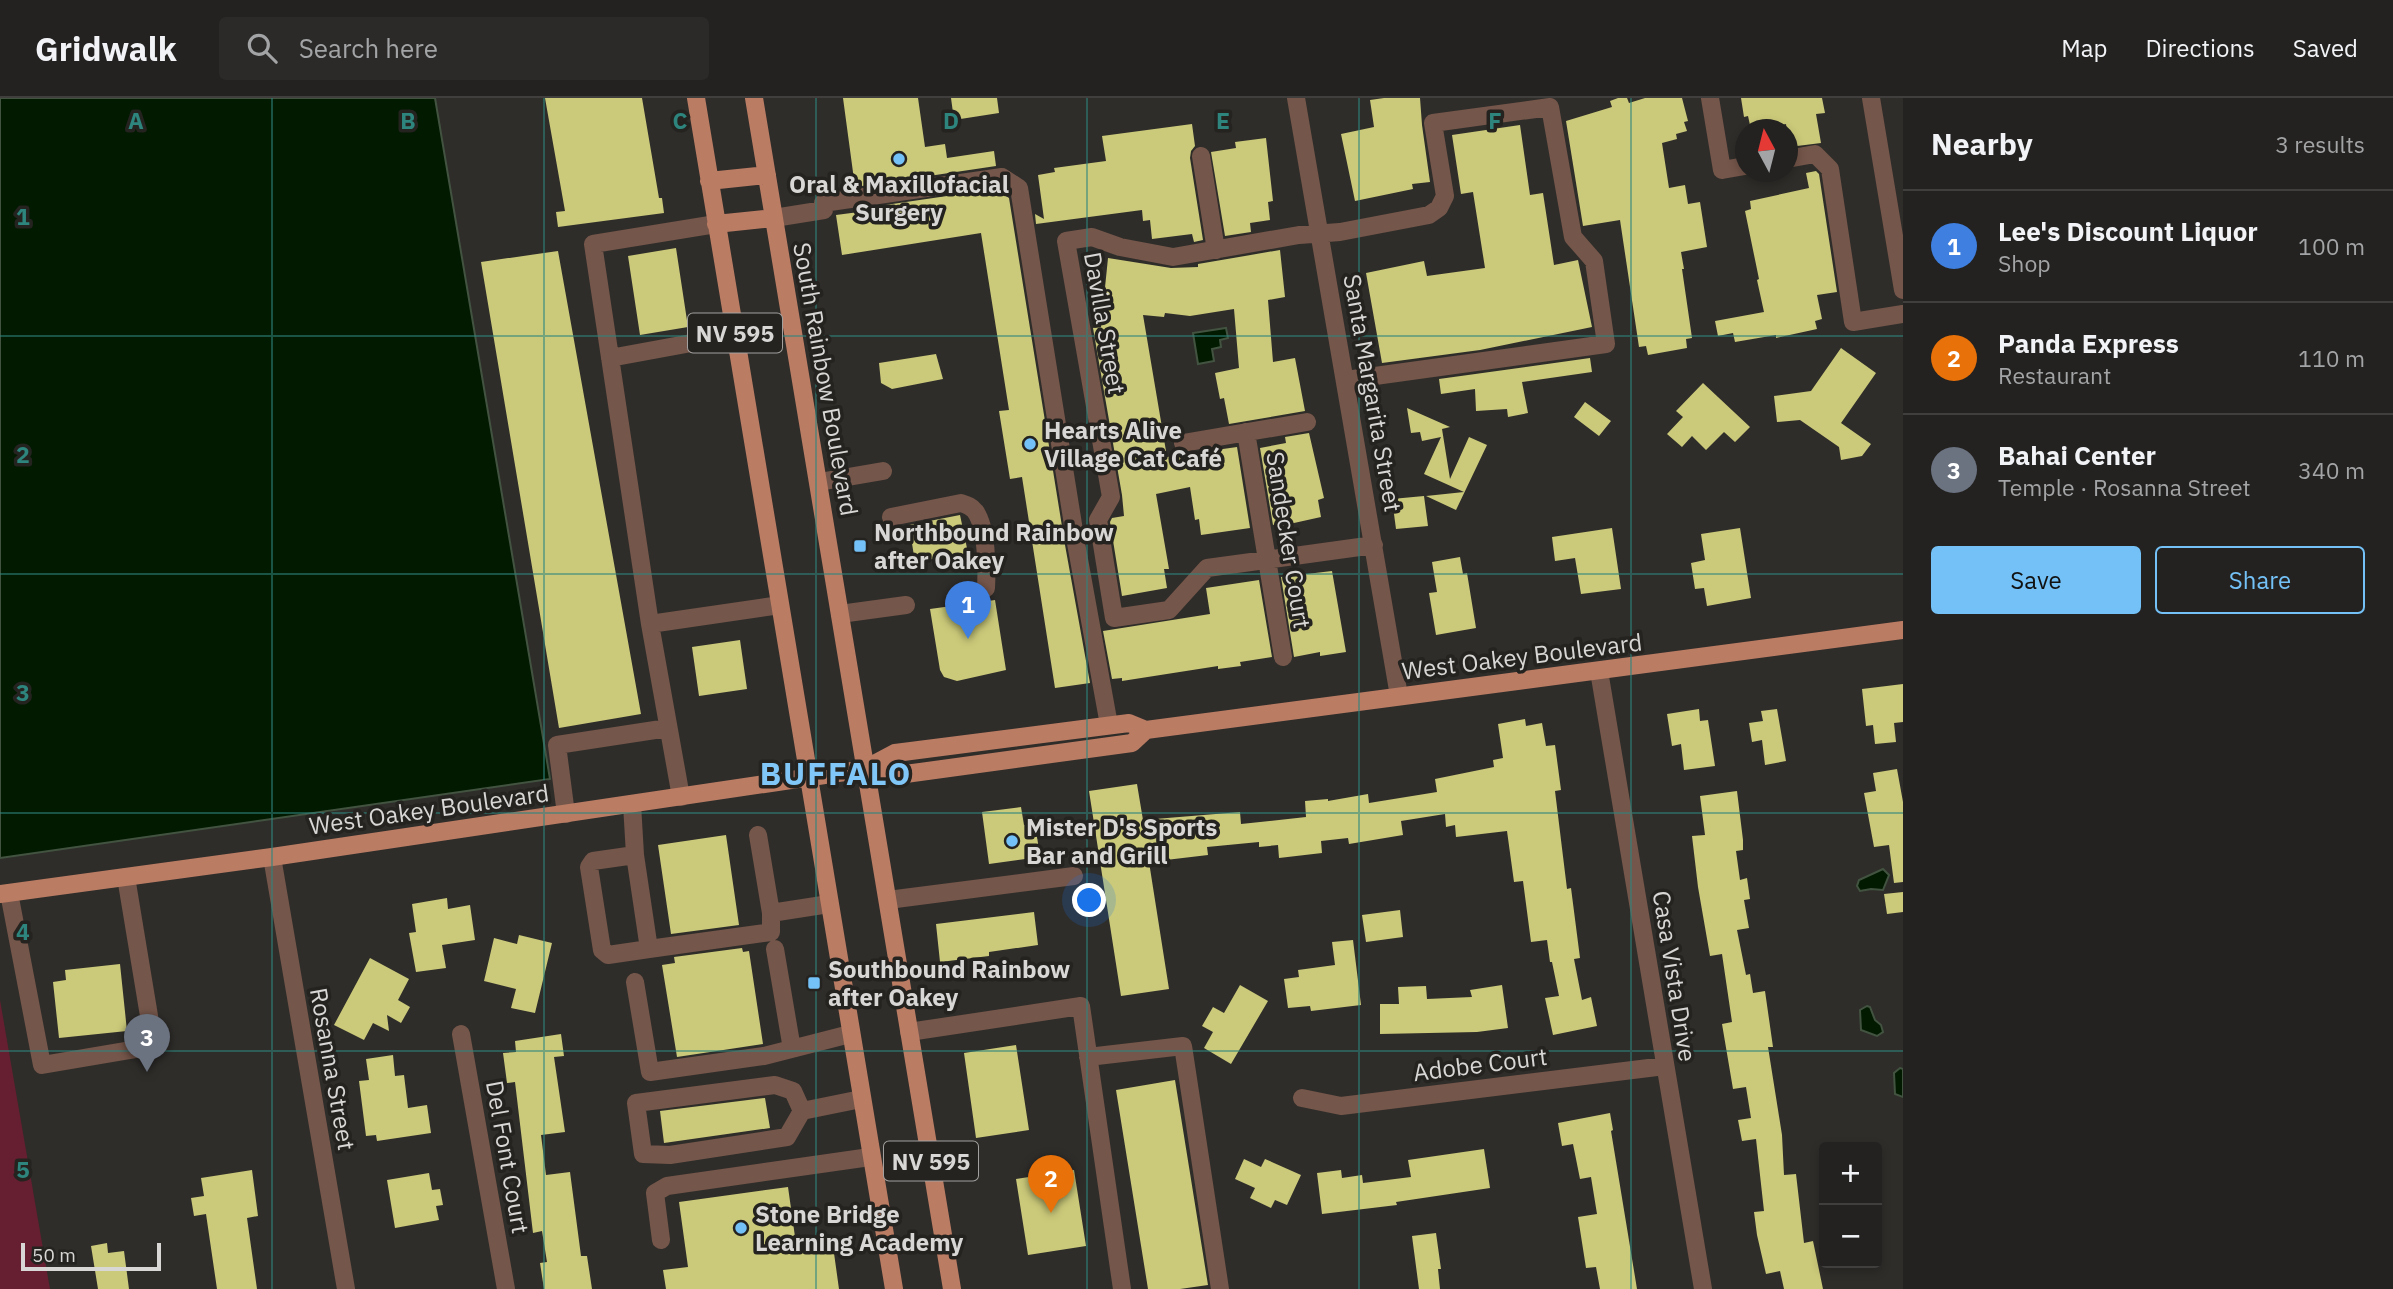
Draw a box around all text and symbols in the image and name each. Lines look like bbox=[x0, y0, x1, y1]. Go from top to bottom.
search box bbox=[219, 17, 709, 80]
text: Gridwalk bbox=[35, 27, 177, 70]
icon: search bbox=[243, 29, 281, 67]
text: Search here bbox=[299, 31, 438, 65]
text: Map bbox=[2061, 32, 2107, 64]
text: Directions bbox=[2145, 32, 2255, 64]
text: Saved bbox=[2293, 32, 2358, 64]
text: A bbox=[128, 105, 144, 135]
text: B bbox=[400, 105, 416, 135]
text: C bbox=[673, 105, 688, 135]
text: D bbox=[943, 105, 959, 135]
text: E bbox=[1216, 105, 1230, 135]
text: F bbox=[1488, 105, 1502, 135]
north arrow bbox=[1735, 119, 1798, 182]
text: Nearby bbox=[1931, 124, 2033, 163]
text: 3 results bbox=[2275, 129, 2365, 159]
marker: Oral & Maxillofacial Surgery bbox=[891, 151, 907, 167]
place label: Oral & Maxillofacial Surgery bbox=[789, 168, 1009, 228]
text: 1 bbox=[16, 201, 30, 231]
text: Lee's Discount Liquor bbox=[1998, 214, 2258, 248]
text: 1 bbox=[1947, 231, 1961, 261]
text: 100 m bbox=[2298, 231, 2365, 261]
street label: South Rainbow Boulevard bbox=[786, 240, 866, 518]
text: Shop bbox=[1998, 248, 2051, 278]
street label: Davilla Street bbox=[1077, 249, 1133, 397]
street label: Santa Margarita Street bbox=[1336, 272, 1410, 514]
road number: NV 595 bbox=[688, 314, 782, 352]
text: Panda Express bbox=[1998, 326, 2179, 360]
text: 2 bbox=[1947, 343, 1961, 373]
text: 110 m bbox=[2298, 343, 2365, 373]
text: Restaurant bbox=[1998, 360, 2111, 390]
place label: Hearts Alive Village Cat Café bbox=[1044, 414, 1222, 474]
marker: Hearts Alive Village Cat Café bbox=[1022, 436, 1038, 452]
text: Bahai Center bbox=[1998, 438, 2156, 472]
text: 2 bbox=[16, 439, 30, 469]
street label: Sandecker Court bbox=[1259, 449, 1319, 631]
text: 3 bbox=[1947, 455, 1961, 485]
text: 340 m bbox=[2298, 455, 2365, 485]
text: Temple · Rosanna Street bbox=[1998, 472, 2251, 502]
place label: Northbound Rainbow after Oakey bbox=[874, 516, 1114, 576]
marker: Northbound Rainbow after Oakey bbox=[852, 538, 868, 554]
button: Save bbox=[1931, 546, 2141, 614]
button: Share bbox=[2155, 546, 2365, 614]
pin: 1 bbox=[945, 581, 991, 639]
street label: West Oakey Boulevard bbox=[1400, 625, 1644, 687]
text: 3 bbox=[16, 677, 30, 707]
district label: BUFFALO bbox=[760, 752, 912, 794]
street label: West Oakey Boulevard bbox=[307, 776, 551, 842]
place label: Mister D's Sports Bar and Grill bbox=[1026, 811, 1217, 871]
marker: Mister D's Sports Bar and Grill bbox=[1004, 833, 1020, 849]
your location bbox=[1072, 883, 1106, 917]
street label: Casa Vista Drive bbox=[1646, 888, 1704, 1064]
text: 4 bbox=[16, 916, 30, 946]
place label: Southbound Rainbow after Oakey bbox=[828, 953, 1070, 1013]
marker: Southbound Rainbow after Oakey bbox=[806, 975, 822, 991]
street label: Rosanna Street bbox=[303, 985, 363, 1153]
pin: 3 bbox=[124, 1014, 170, 1072]
street label: Adobe Court bbox=[1411, 1040, 1549, 1088]
street label: Del Font Court bbox=[479, 1078, 537, 1236]
road number: NV 595 bbox=[884, 1142, 978, 1180]
map controls bbox=[1819, 1142, 1882, 1268]
button: + bbox=[1819, 1142, 1882, 1205]
text: 5 bbox=[16, 1154, 30, 1184]
pin: 2 bbox=[1028, 1155, 1074, 1213]
place label: Stone Bridge Learning Academy bbox=[755, 1198, 964, 1258]
button: − bbox=[1819, 1205, 1882, 1268]
marker: Stone Bridge Learning Academy bbox=[733, 1220, 749, 1236]
scale bar bbox=[21, 1240, 161, 1272]
text: 50 m bbox=[32, 1243, 76, 1267]

